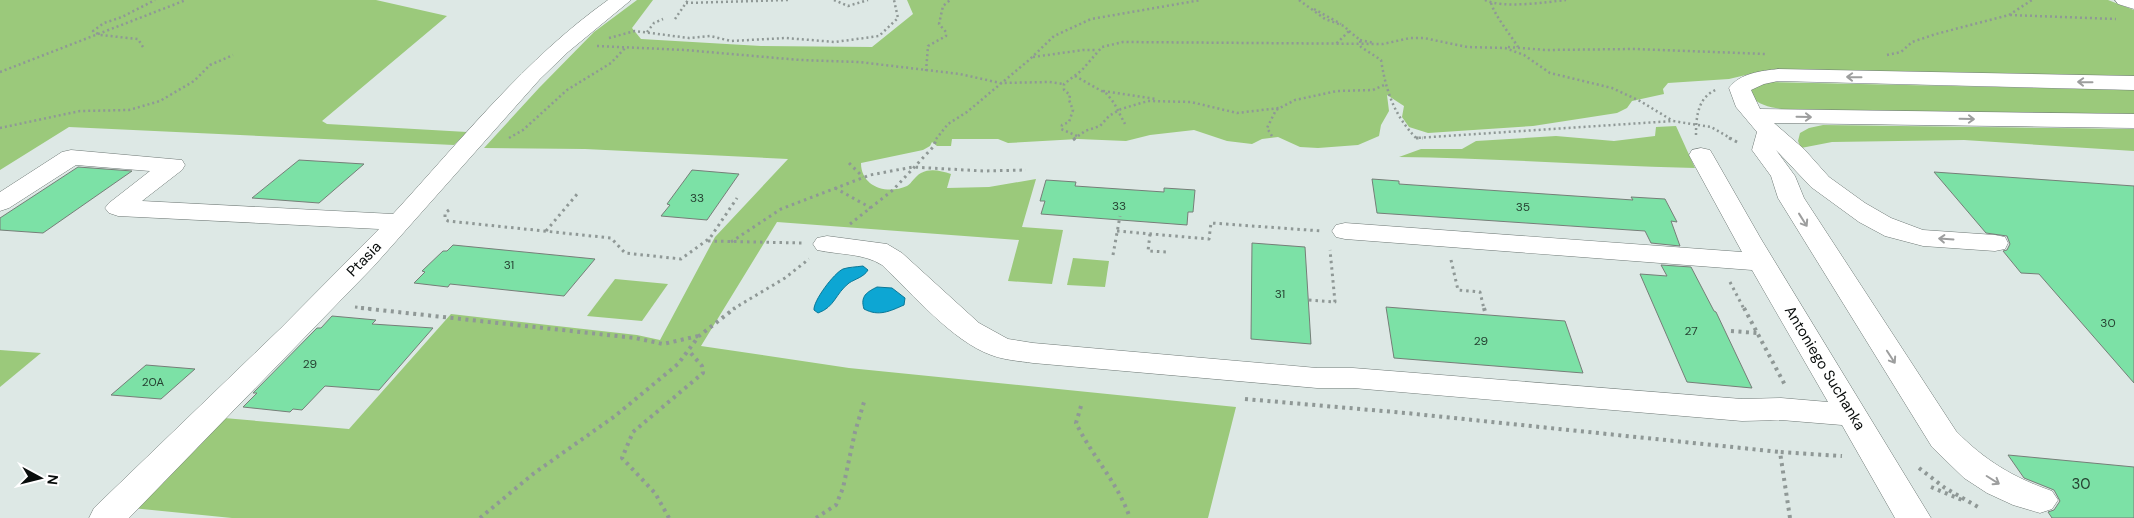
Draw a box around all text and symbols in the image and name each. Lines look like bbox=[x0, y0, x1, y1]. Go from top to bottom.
one-way arrow bbox=[1846, 72, 1862, 82]
one-way arrow bbox=[2078, 77, 2094, 87]
one-way arrow bbox=[1796, 112, 1812, 121]
one-way arrow bbox=[1958, 114, 1974, 124]
house number: 33 bbox=[690, 190, 704, 206]
house number: 33 bbox=[1112, 198, 1126, 214]
house number: 35 bbox=[1516, 199, 1530, 215]
one-way arrow bbox=[1799, 212, 1809, 226]
one-way arrow bbox=[1939, 235, 1955, 244]
street label: Ptasia bbox=[342, 237, 386, 281]
house number: 31 bbox=[504, 257, 514, 273]
house number: 31 bbox=[1275, 286, 1285, 302]
street label: Antoniego Suchanka bbox=[1780, 302, 1870, 434]
house number: 30 bbox=[2100, 315, 2116, 331]
house number: 27 bbox=[1684, 323, 1698, 339]
house number: 29 bbox=[1474, 333, 1488, 349]
one-way arrow bbox=[1886, 349, 1896, 363]
house number: 29 bbox=[303, 356, 317, 372]
house number: 20A bbox=[142, 374, 164, 390]
north arrow bbox=[15, 453, 65, 503]
text: N bbox=[43, 473, 62, 486]
house number: 30 bbox=[2071, 474, 2091, 494]
one-way arrow bbox=[1986, 475, 2000, 486]

